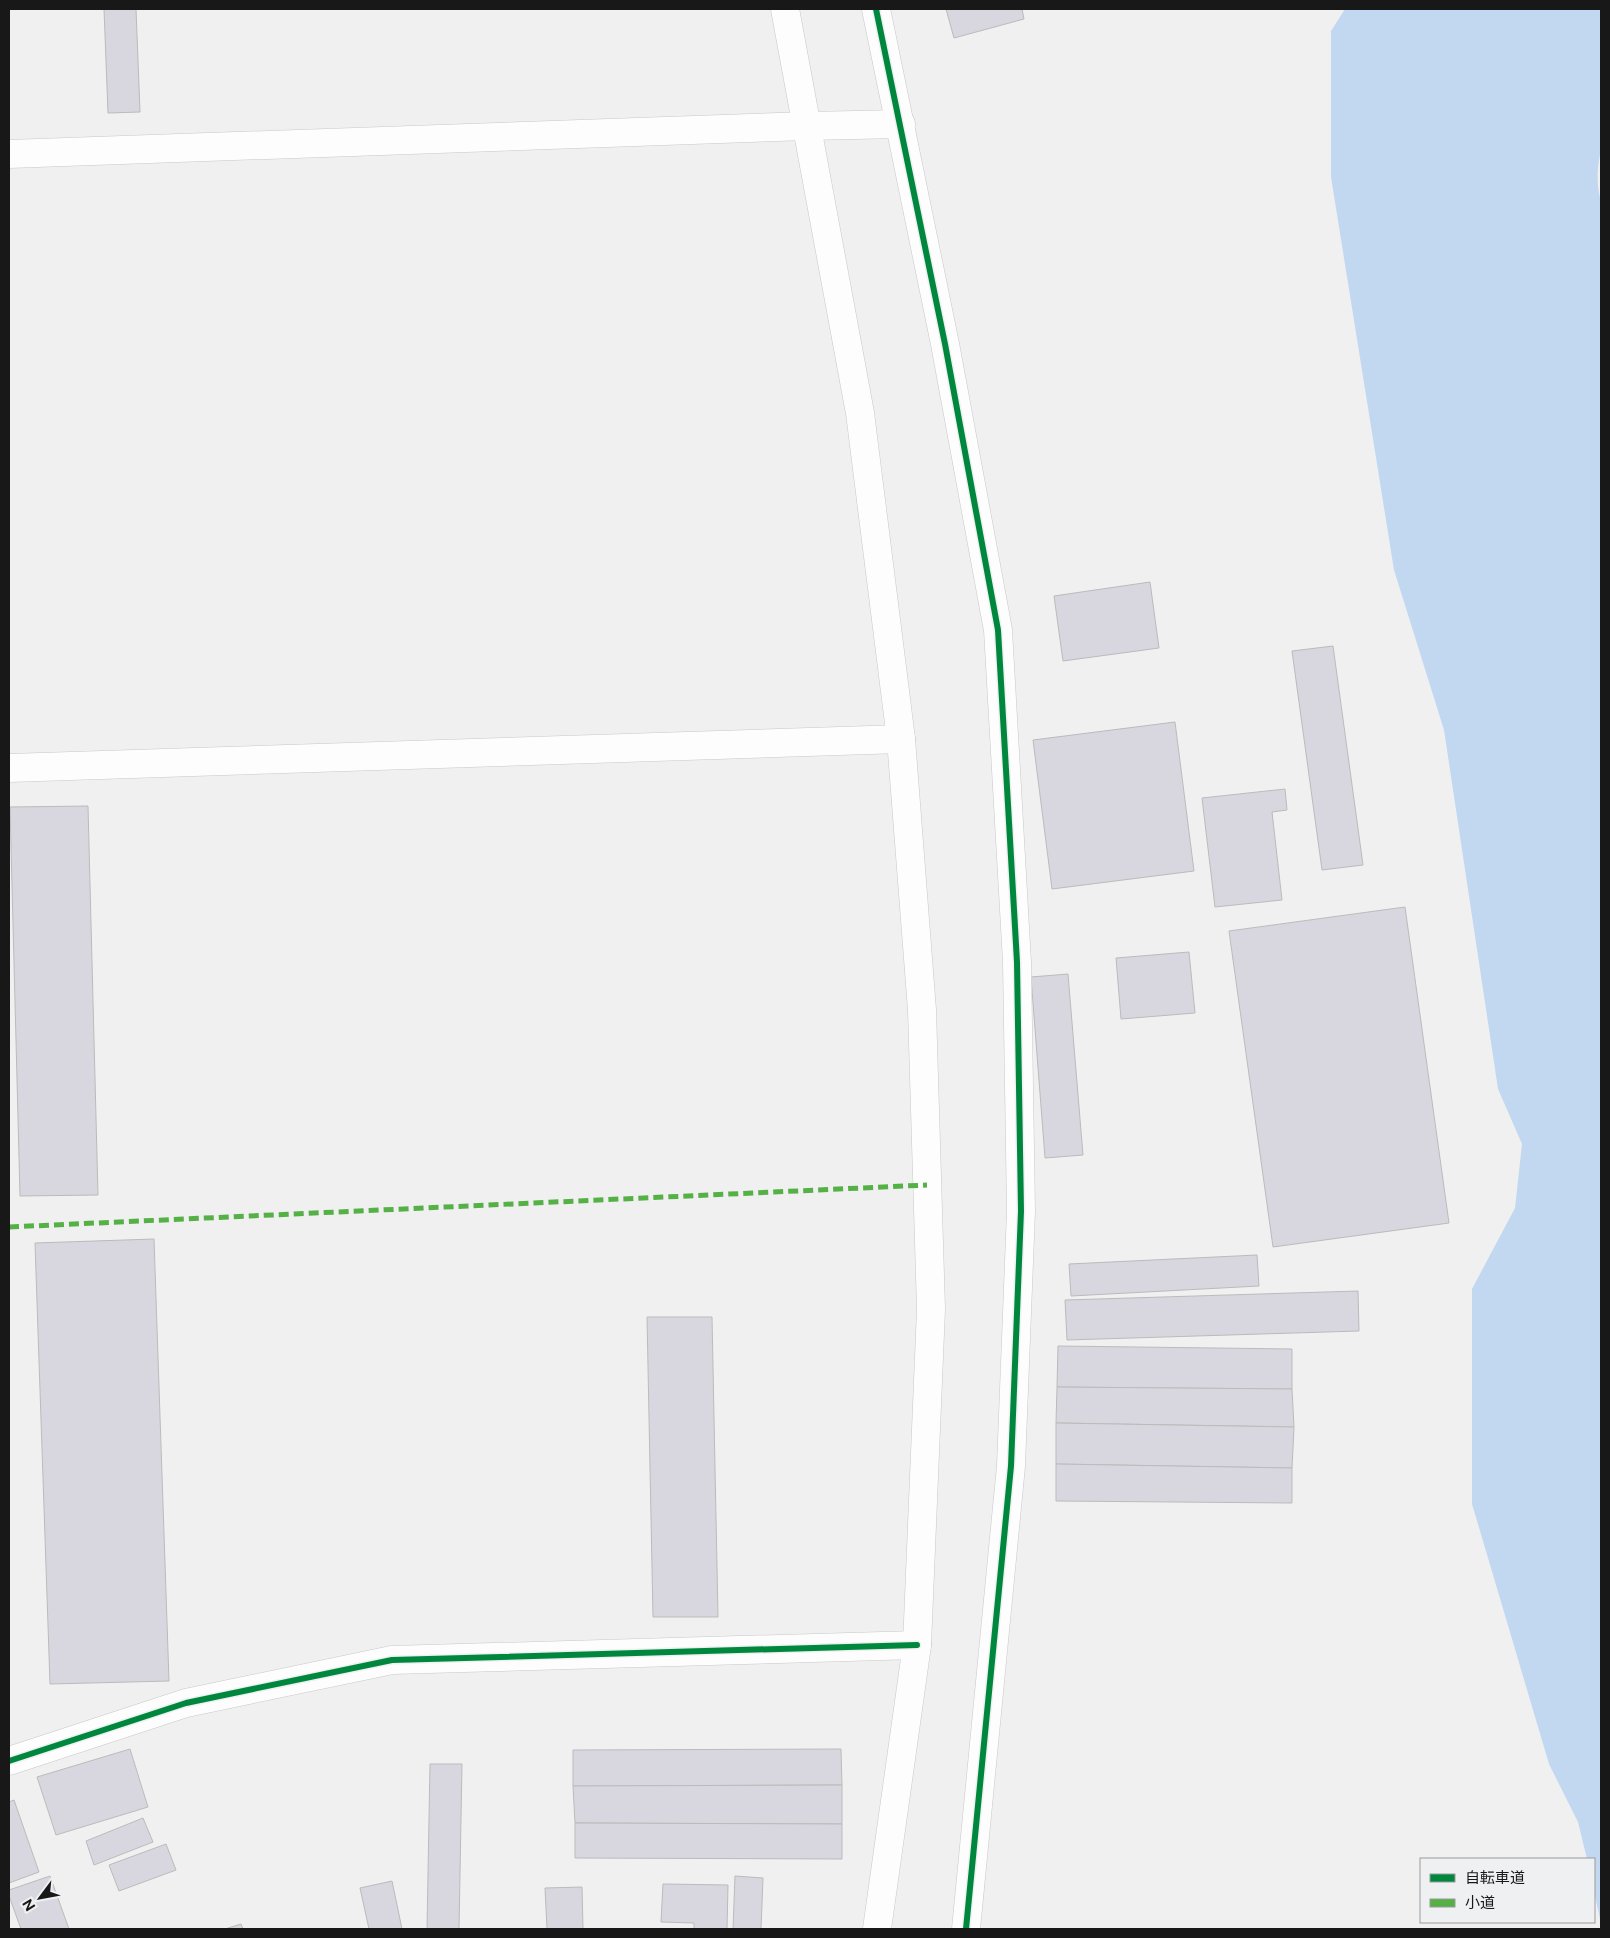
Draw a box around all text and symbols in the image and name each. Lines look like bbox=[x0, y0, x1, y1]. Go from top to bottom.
legend bbox=[1420, 1858, 1595, 1923]
text: 自転車道 bbox=[1465, 1869, 1525, 1886]
north arrow bbox=[15, 1873, 65, 1923]
text: 小道 bbox=[1465, 1894, 1495, 1911]
text: N bbox=[19, 1896, 39, 1914]

